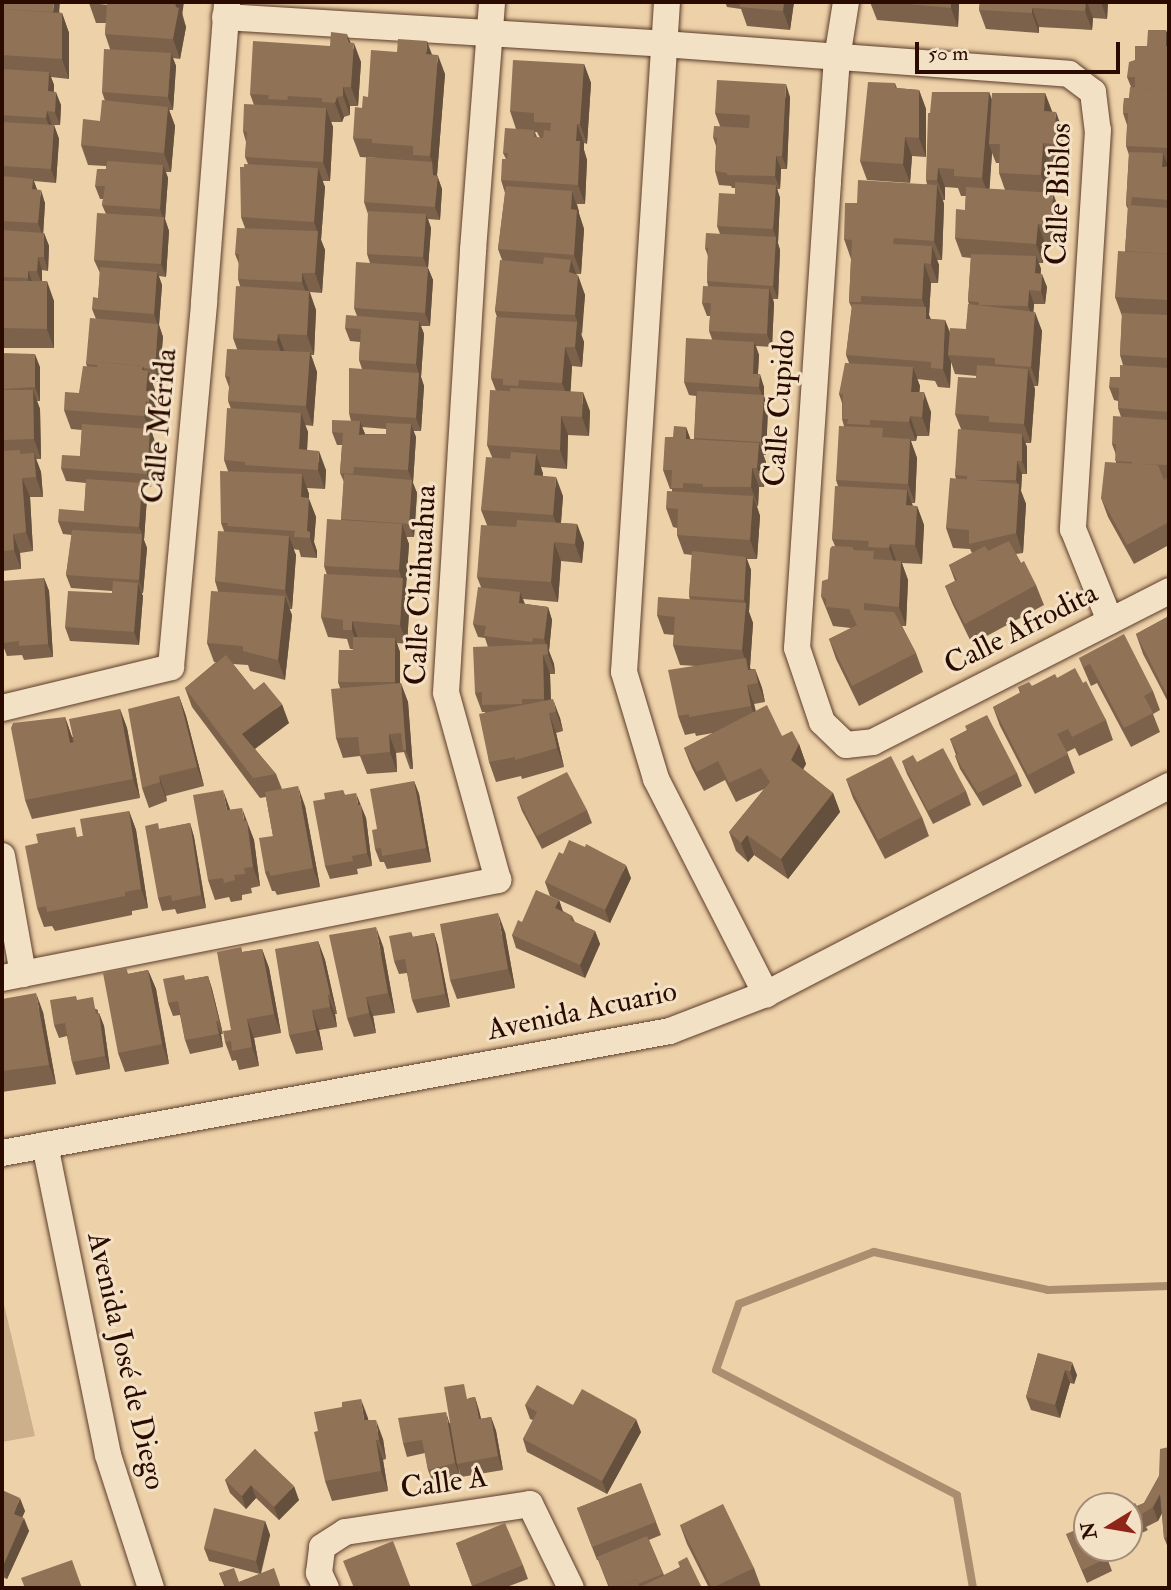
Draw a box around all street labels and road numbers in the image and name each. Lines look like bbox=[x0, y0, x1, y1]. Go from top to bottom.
street label: Calle Biblos bbox=[1039, 122, 1079, 266]
street label: Calle Cupido bbox=[757, 328, 803, 488]
street label: Calle Mérida bbox=[135, 347, 185, 505]
street label: Calle Chihuahua bbox=[398, 484, 444, 686]
street label: Calle Afrodita bbox=[938, 575, 1104, 683]
street label: Avenida Acuario bbox=[484, 973, 680, 1049]
street label: Avenida José de Diego bbox=[79, 1229, 173, 1493]
street label: Calle A bbox=[398, 1459, 490, 1507]

